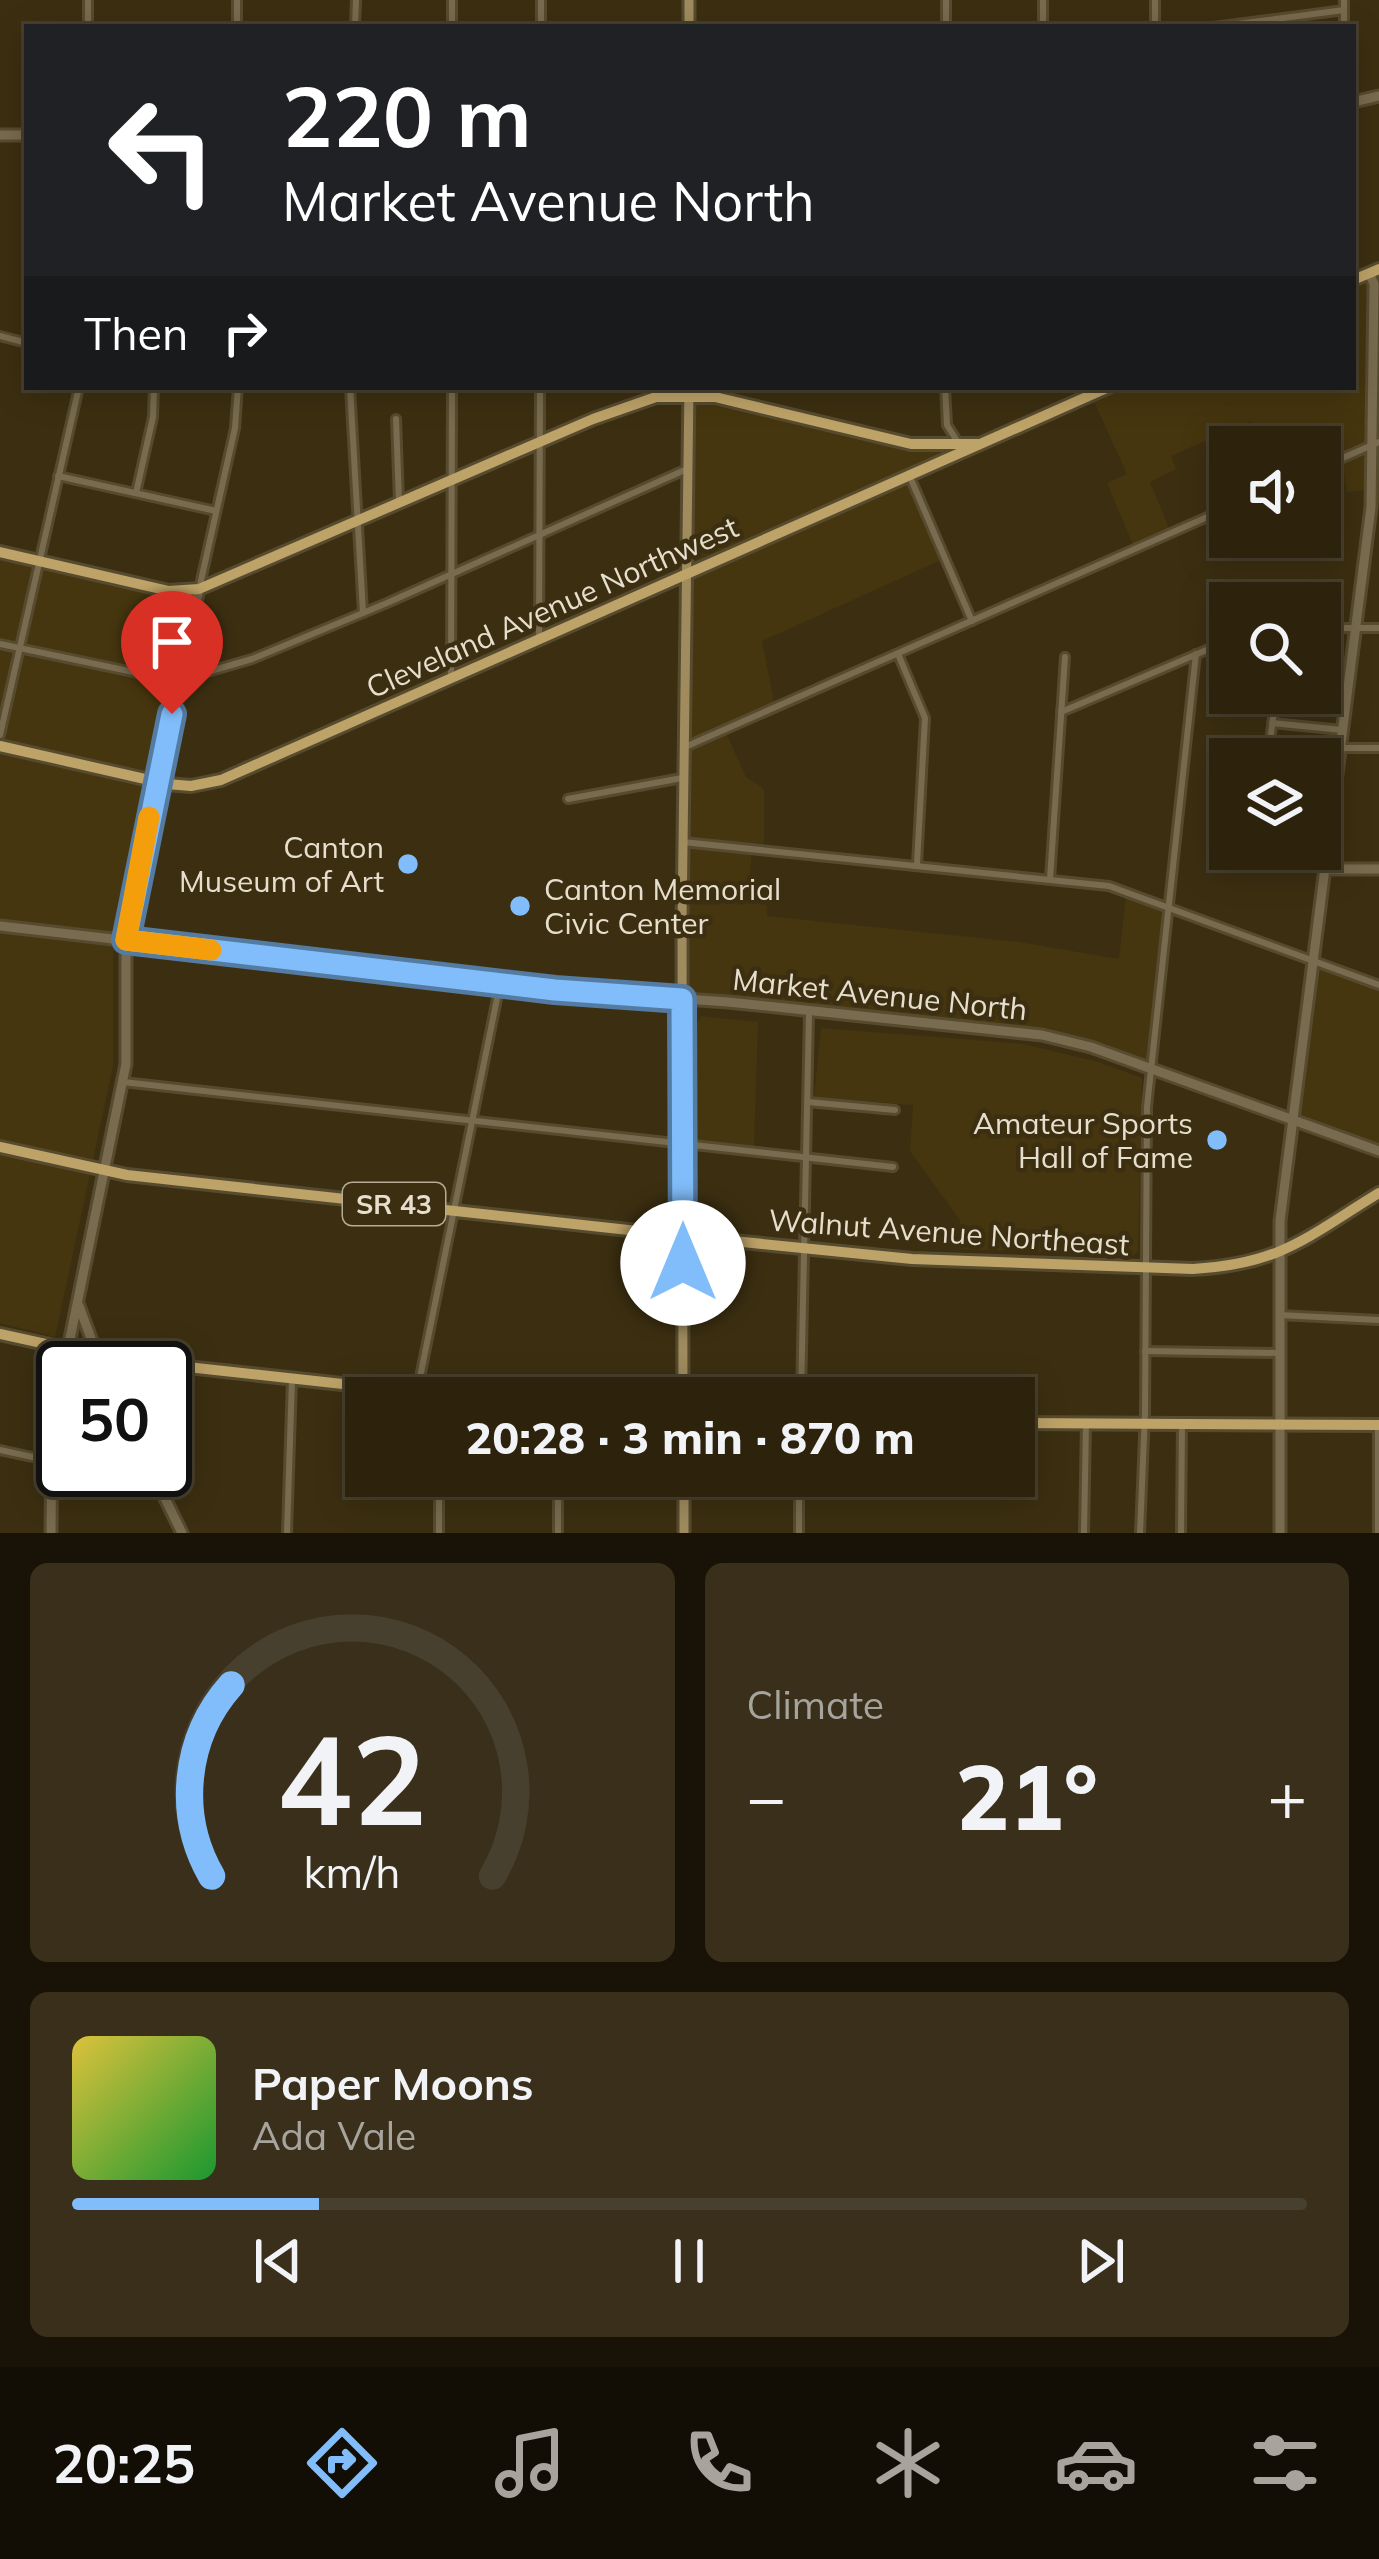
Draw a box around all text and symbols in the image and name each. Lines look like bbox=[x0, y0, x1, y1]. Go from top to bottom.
text: 220 m bbox=[282, 63, 532, 168]
icon: left bbox=[84, 72, 240, 228]
text: Market Avenue North bbox=[282, 167, 815, 235]
icon: right bbox=[212, 300, 278, 366]
text: Then bbox=[84, 305, 188, 361]
map controls bbox=[1209, 426, 1341, 870]
button: sound bbox=[1209, 426, 1341, 558]
street label: Cleveland Avenue Northwest bbox=[360, 508, 744, 706]
button: search bbox=[1209, 582, 1341, 714]
pin bbox=[121, 591, 223, 714]
icon: arrive bbox=[139, 609, 205, 675]
button: layers bbox=[1209, 738, 1341, 870]
place label: Canton Museum of Art bbox=[179, 828, 384, 900]
marker: Canton Museum of Art bbox=[395, 851, 421, 877]
place label: Canton Memorial Civic Center bbox=[544, 870, 781, 942]
marker: Canton Memorial Civic Center bbox=[507, 893, 533, 919]
street label: Market Avenue North bbox=[731, 960, 1029, 1028]
place label: Amateur Sports Hall of Fame bbox=[973, 1104, 1193, 1176]
marker: Amateur Sports Hall of Fame bbox=[1204, 1127, 1230, 1153]
road number: SR 43 bbox=[343, 1183, 445, 1225]
position arrow bbox=[620, 1200, 746, 1326]
street label: Walnut Avenue Northeast bbox=[768, 1200, 1130, 1264]
speed limit sign: 50 bbox=[36, 1341, 192, 1497]
text: 20:28 · 3 min · 870 m bbox=[465, 1409, 915, 1465]
text: Climate bbox=[747, 1680, 884, 1729]
text: 42 bbox=[277, 1700, 427, 1856]
text: 21° bbox=[955, 1740, 1098, 1853]
text: − bbox=[747, 1755, 786, 1838]
text: + bbox=[1267, 1755, 1307, 1838]
text: km/h bbox=[304, 1844, 401, 1898]
text: Paper Moons bbox=[252, 2055, 534, 2111]
text: Ada Vale bbox=[252, 2111, 416, 2160]
icon: previous bbox=[245, 2228, 311, 2294]
icon: pause bbox=[656, 2228, 722, 2294]
icon: next bbox=[1068, 2228, 1134, 2294]
icon: directions bbox=[300, 2421, 384, 2505]
icon: music bbox=[488, 2421, 572, 2505]
icon: phone bbox=[677, 2421, 761, 2505]
icon: climate bbox=[866, 2421, 950, 2505]
icon: car bbox=[1054, 2421, 1138, 2505]
icon: filters bbox=[1243, 2421, 1327, 2505]
text: 20:25 bbox=[52, 2429, 195, 2497]

